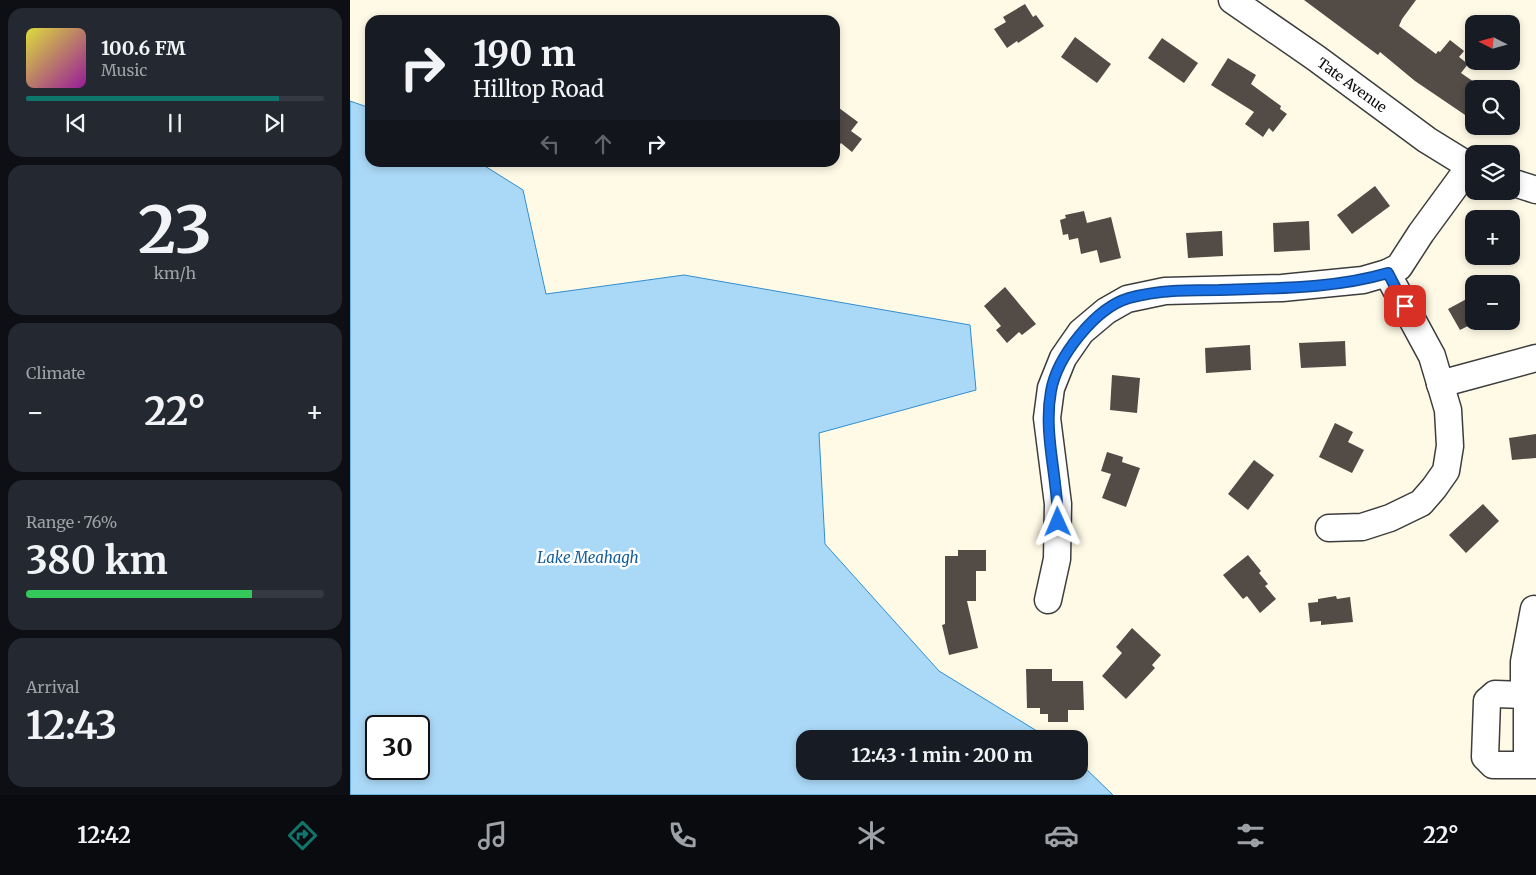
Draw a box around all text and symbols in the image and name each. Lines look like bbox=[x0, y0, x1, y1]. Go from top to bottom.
north arrow bbox=[1465, 15, 1520, 70]
map controls bbox=[1465, 15, 1520, 330]
text: 190 m bbox=[473, 32, 576, 76]
icon: right bbox=[390, 35, 455, 100]
text: 100.6 FM bbox=[101, 36, 186, 60]
street label: Tate Avenue bbox=[1314, 54, 1390, 116]
text: Music bbox=[101, 60, 147, 80]
text: Hilltop Road bbox=[473, 75, 604, 103]
button: search bbox=[1465, 80, 1520, 135]
icon: previous bbox=[62, 109, 90, 137]
icon: pause bbox=[161, 109, 189, 137]
icon: next bbox=[260, 109, 288, 137]
icon: left bbox=[536, 130, 564, 158]
icon: ahead bbox=[589, 130, 617, 158]
icon: right bbox=[642, 130, 670, 158]
button: layers bbox=[1465, 145, 1520, 200]
text: 23 bbox=[138, 189, 212, 271]
button: + bbox=[1465, 210, 1520, 265]
text: km/h bbox=[154, 263, 196, 283]
button: − bbox=[1465, 275, 1520, 330]
pin bbox=[1384, 285, 1426, 327]
icon: arrive bbox=[1391, 292, 1419, 320]
text: Climate bbox=[26, 363, 85, 383]
text: 22° bbox=[144, 388, 206, 435]
text: − bbox=[26, 394, 45, 430]
text: + bbox=[305, 394, 324, 430]
position arrow bbox=[1031, 495, 1083, 547]
text: Range · 76% bbox=[26, 512, 117, 532]
text: 380 km bbox=[26, 537, 168, 584]
water label: Lake Meahagh bbox=[537, 548, 639, 567]
text: Arrival bbox=[26, 677, 79, 697]
text: 12:43 bbox=[26, 702, 117, 749]
speed limit sign: 30 bbox=[365, 715, 430, 780]
text: 12:43 · 1 min · 200 m bbox=[851, 743, 1033, 767]
icon: directions bbox=[285, 818, 320, 853]
icon: music bbox=[475, 818, 510, 853]
icon: phone bbox=[665, 818, 700, 853]
icon: climate bbox=[854, 818, 889, 853]
icon: car bbox=[1044, 818, 1079, 853]
icon: filters bbox=[1233, 818, 1268, 853]
text: 12:42 bbox=[77, 821, 131, 849]
text: 22° bbox=[1423, 821, 1459, 849]

